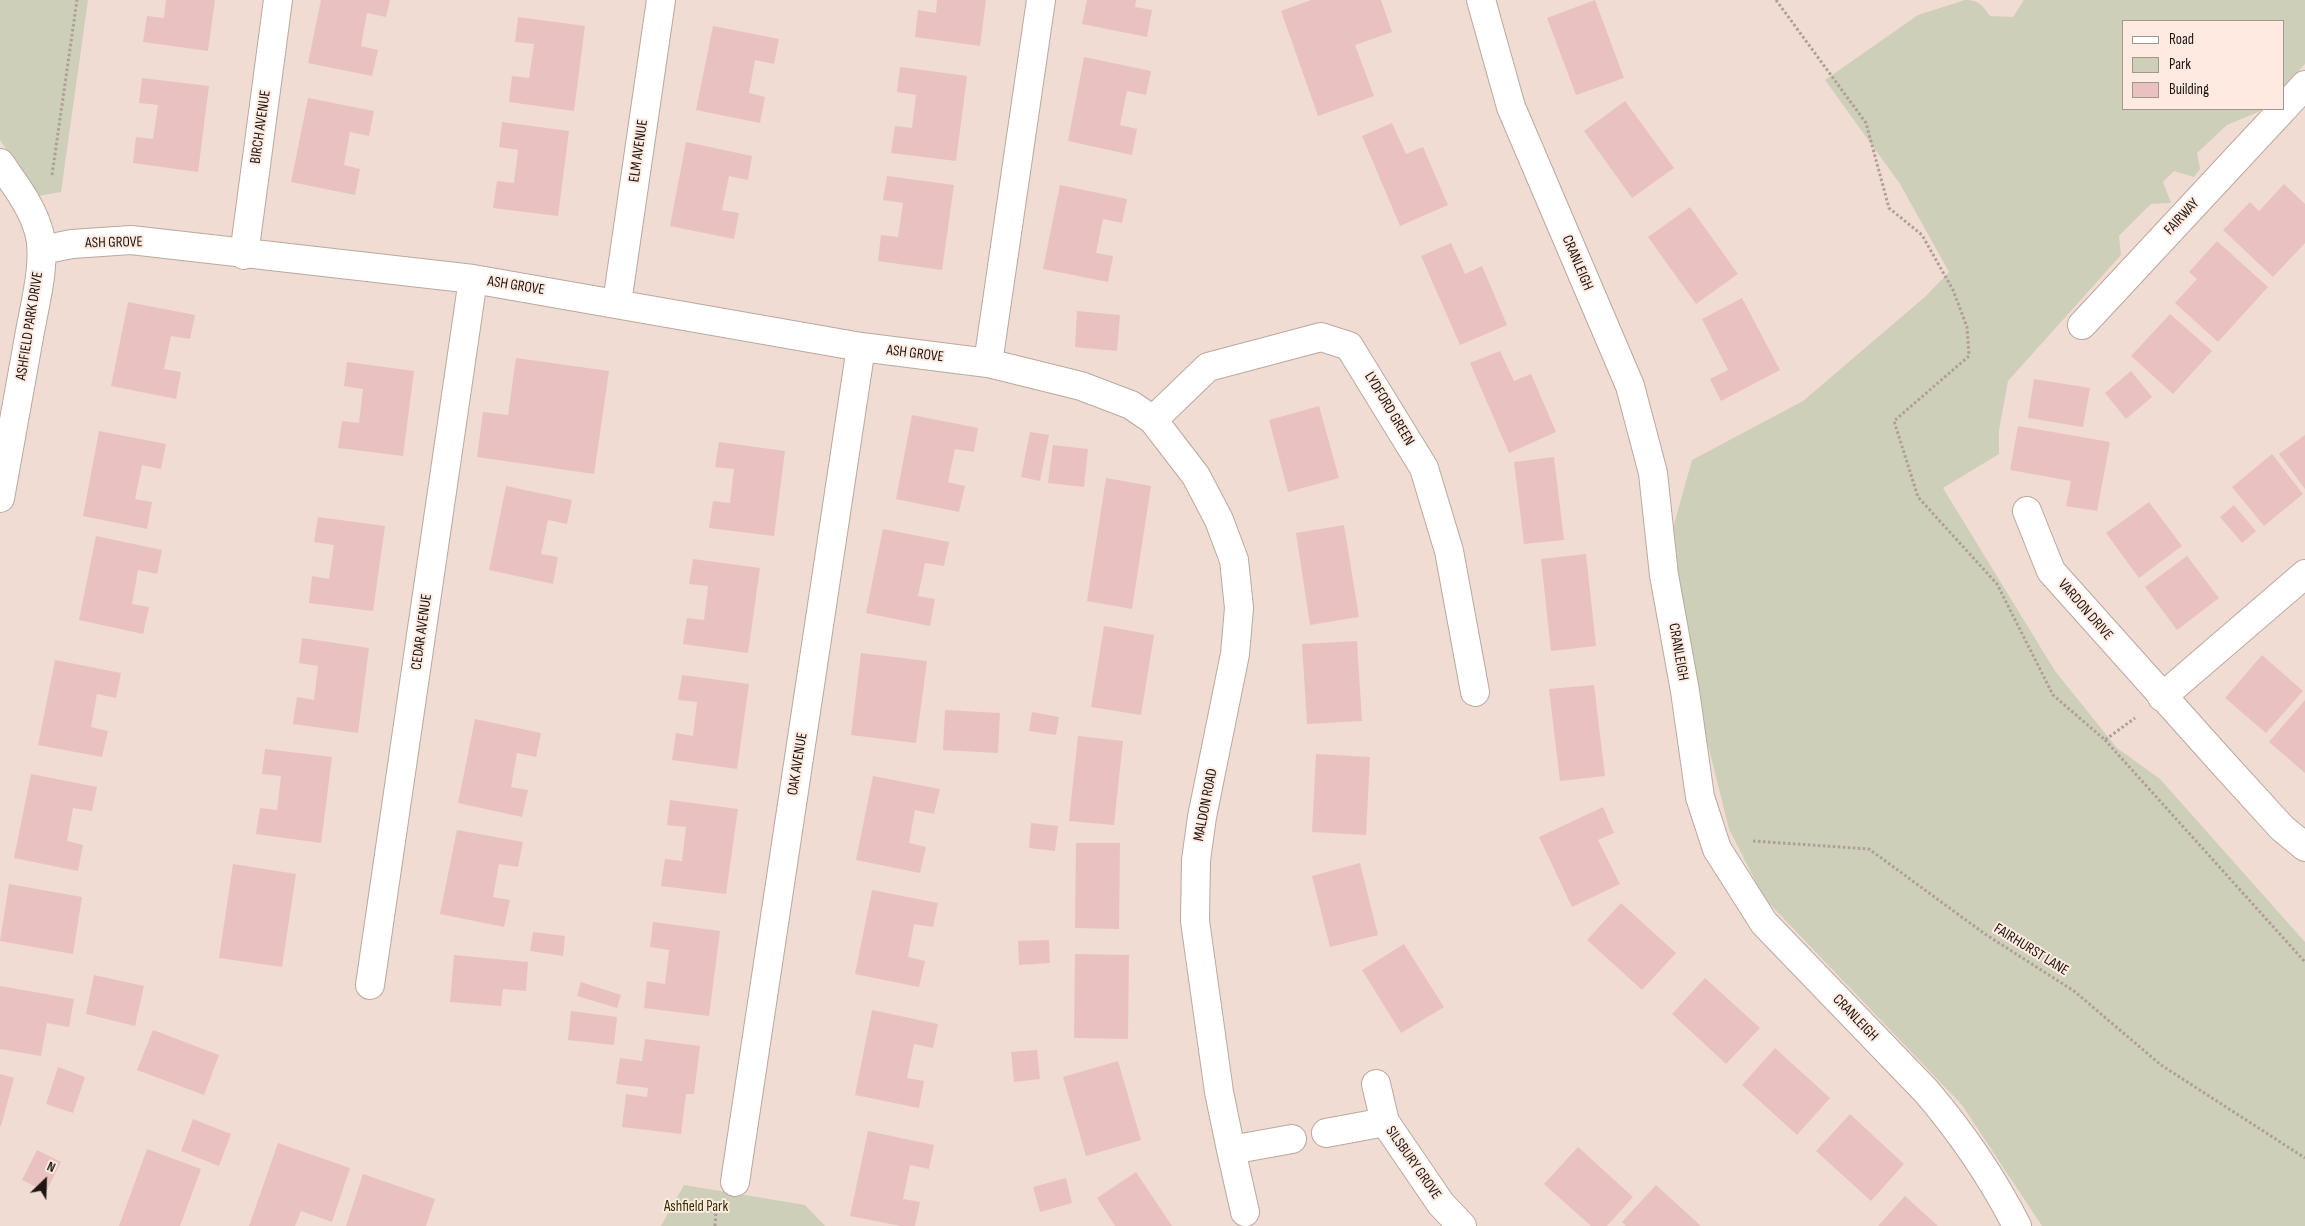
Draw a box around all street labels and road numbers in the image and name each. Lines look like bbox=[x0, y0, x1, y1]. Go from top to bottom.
street label: BIRCH AVENUE bbox=[247, 89, 275, 165]
street label: ELM AVENUE bbox=[626, 118, 652, 184]
street label: FAIRWAY bbox=[2161, 195, 2203, 239]
street label: CRANLEIGH bbox=[1557, 233, 1597, 293]
street label: ASH GROVE bbox=[85, 234, 143, 252]
street label: ASHFIELD PARK DRIVE bbox=[13, 270, 47, 382]
street label: ASH GROVE bbox=[486, 273, 546, 299]
street label: ASH GROVE bbox=[885, 342, 945, 366]
street label: LYDFORD GREEN bbox=[1360, 369, 1418, 449]
street label: VARDON DRIVE bbox=[2054, 576, 2116, 644]
street label: CEDAR AVENUE bbox=[408, 593, 436, 671]
street label: CRANLEIGH bbox=[1664, 622, 1692, 682]
street label: OAK AVENUE bbox=[784, 731, 812, 797]
street label: MALDON ROAD bbox=[1190, 767, 1222, 843]
street label: FAIRHURST LANE bbox=[1990, 920, 2072, 980]
street label: CRANLEIGH bbox=[1828, 991, 1882, 1045]
street label: SILSBURY GROVE bbox=[1381, 1123, 1445, 1203]

